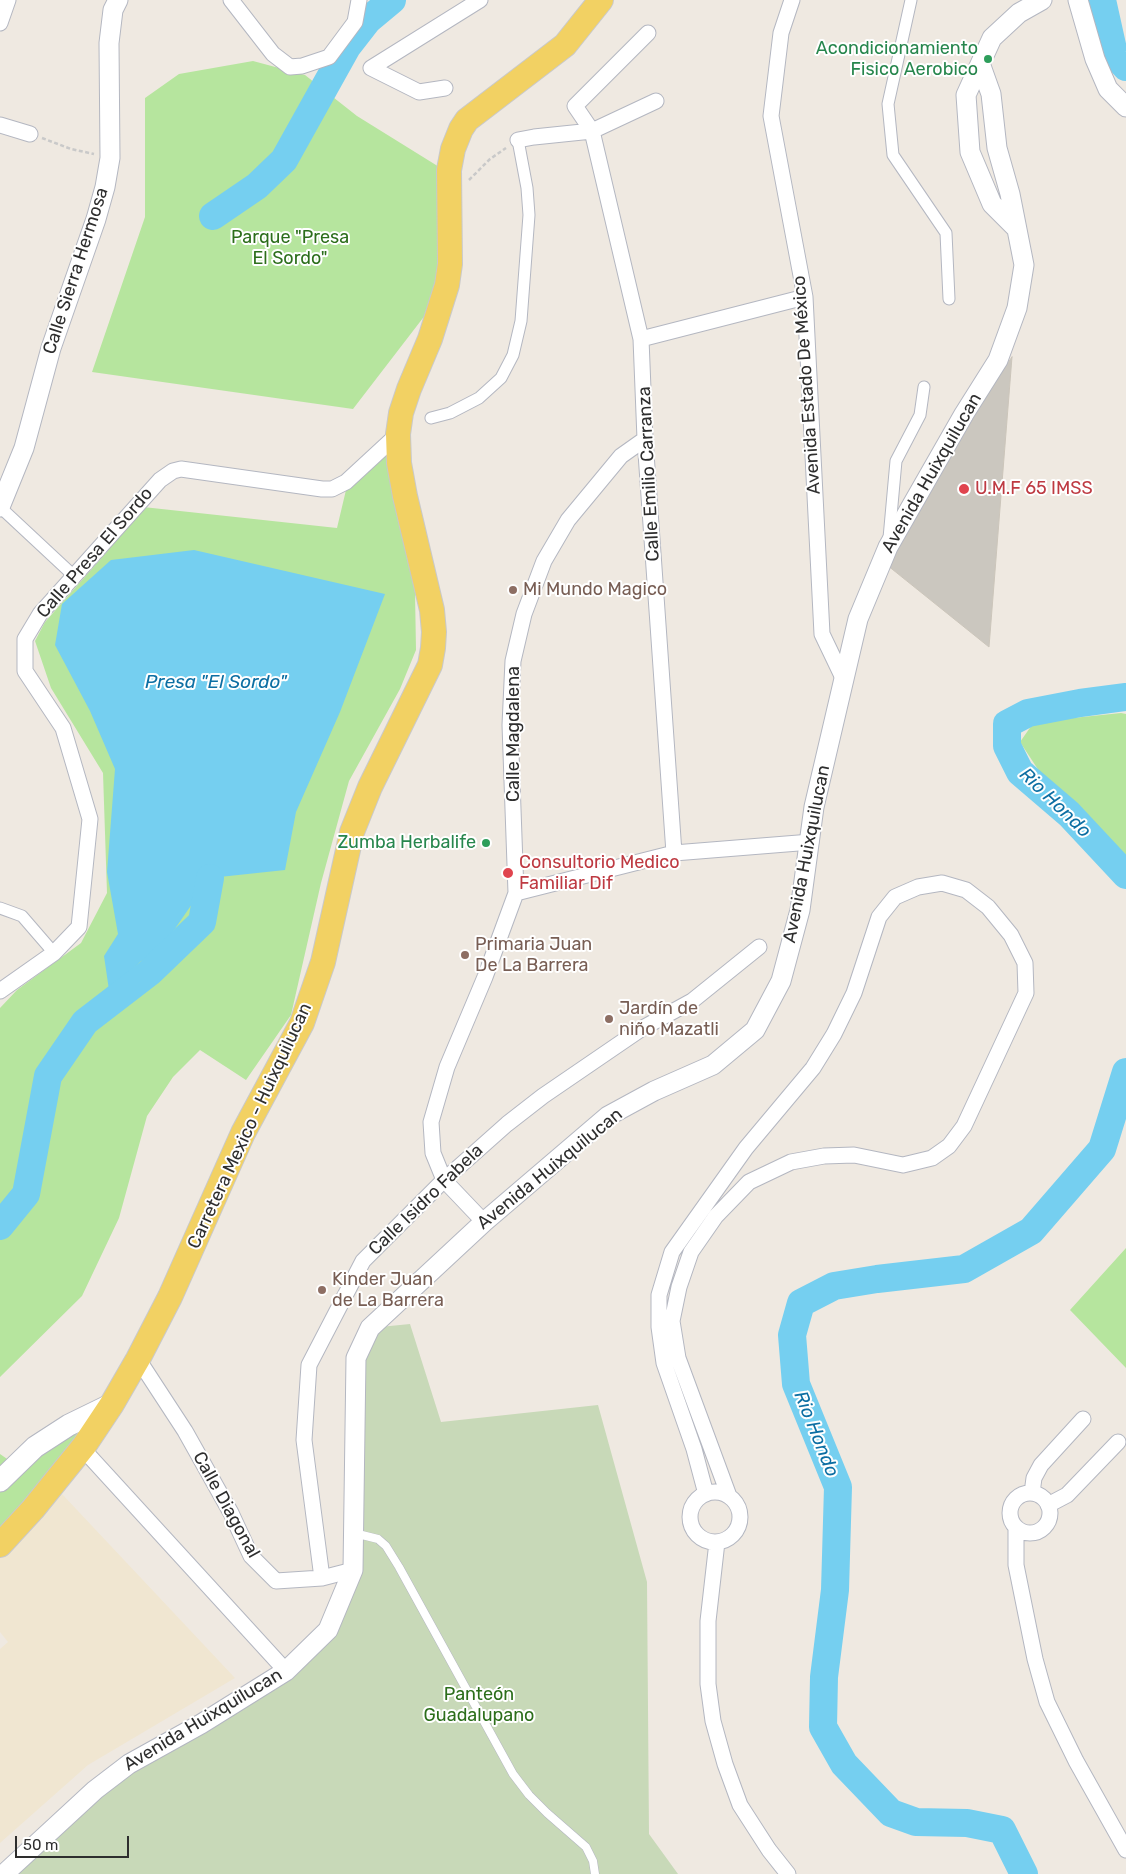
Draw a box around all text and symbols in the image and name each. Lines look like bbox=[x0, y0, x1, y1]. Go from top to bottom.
place label: Acondicionamiento Fisico Aerobico bbox=[816, 38, 978, 80]
marker: Acondicionamiento Fisico Aerobico bbox=[982, 53, 994, 65]
street label: Calle Sierra Hermosa bbox=[39, 185, 113, 357]
park label: Parque "Presa El Sordo" bbox=[231, 227, 349, 270]
street label: Avenida Estado De México bbox=[789, 275, 825, 495]
street label: Calle Emilio Carranza bbox=[634, 386, 664, 562]
street label: Avenida Huixquilucan bbox=[877, 389, 987, 557]
place label: U.M.F 65 IMSS bbox=[975, 478, 1093, 500]
marker: U.M.F 65 IMSS bbox=[957, 482, 971, 496]
street label: Calle Presa El Sordo bbox=[32, 483, 158, 623]
place label: Mi Mundo Magico bbox=[523, 579, 667, 601]
marker: Mi Mundo Magico bbox=[507, 584, 519, 596]
street label: Calle Magdalena bbox=[503, 666, 525, 802]
water label: Presa "El Sordo" bbox=[145, 672, 287, 694]
street label: Avenida Huixquilucan bbox=[779, 763, 835, 945]
water label: Rio Hondo bbox=[1014, 763, 1096, 843]
place label: Zumba Herbalife bbox=[338, 832, 476, 854]
marker: Zumba Herbalife bbox=[480, 837, 492, 849]
place label: Consultorio Medico Familiar Dif bbox=[519, 852, 680, 894]
marker: Consultorio Medico Familiar Dif bbox=[501, 866, 515, 880]
place label: Primaria Juan De La Barrera bbox=[475, 934, 592, 976]
marker: Primaria Juan De La Barrera bbox=[459, 949, 471, 961]
place label: Jardín de niño Mazatli bbox=[619, 998, 719, 1040]
street label: Carretera Mexico - Huixquilucan bbox=[183, 1000, 317, 1252]
marker: Jardín de niño Mazatli bbox=[603, 1013, 615, 1025]
street label: Avenida Huixquilucan bbox=[473, 1104, 627, 1234]
street label: Calle Isidro Fabela bbox=[364, 1140, 488, 1260]
place label: Kinder Juan de La Barrera bbox=[332, 1269, 444, 1312]
marker: Kinder Juan de La Barrera bbox=[316, 1284, 328, 1296]
water label: Rio Hondo bbox=[788, 1388, 844, 1480]
street label: Calle Diagonal bbox=[188, 1448, 264, 1562]
street label: Avenida Huixquilucan bbox=[120, 1664, 286, 1776]
park label: Panteón Guadalupano bbox=[424, 1684, 534, 1726]
scale bar bbox=[18, 1826, 131, 1858]
text: 50 m bbox=[23, 1836, 58, 1854]

